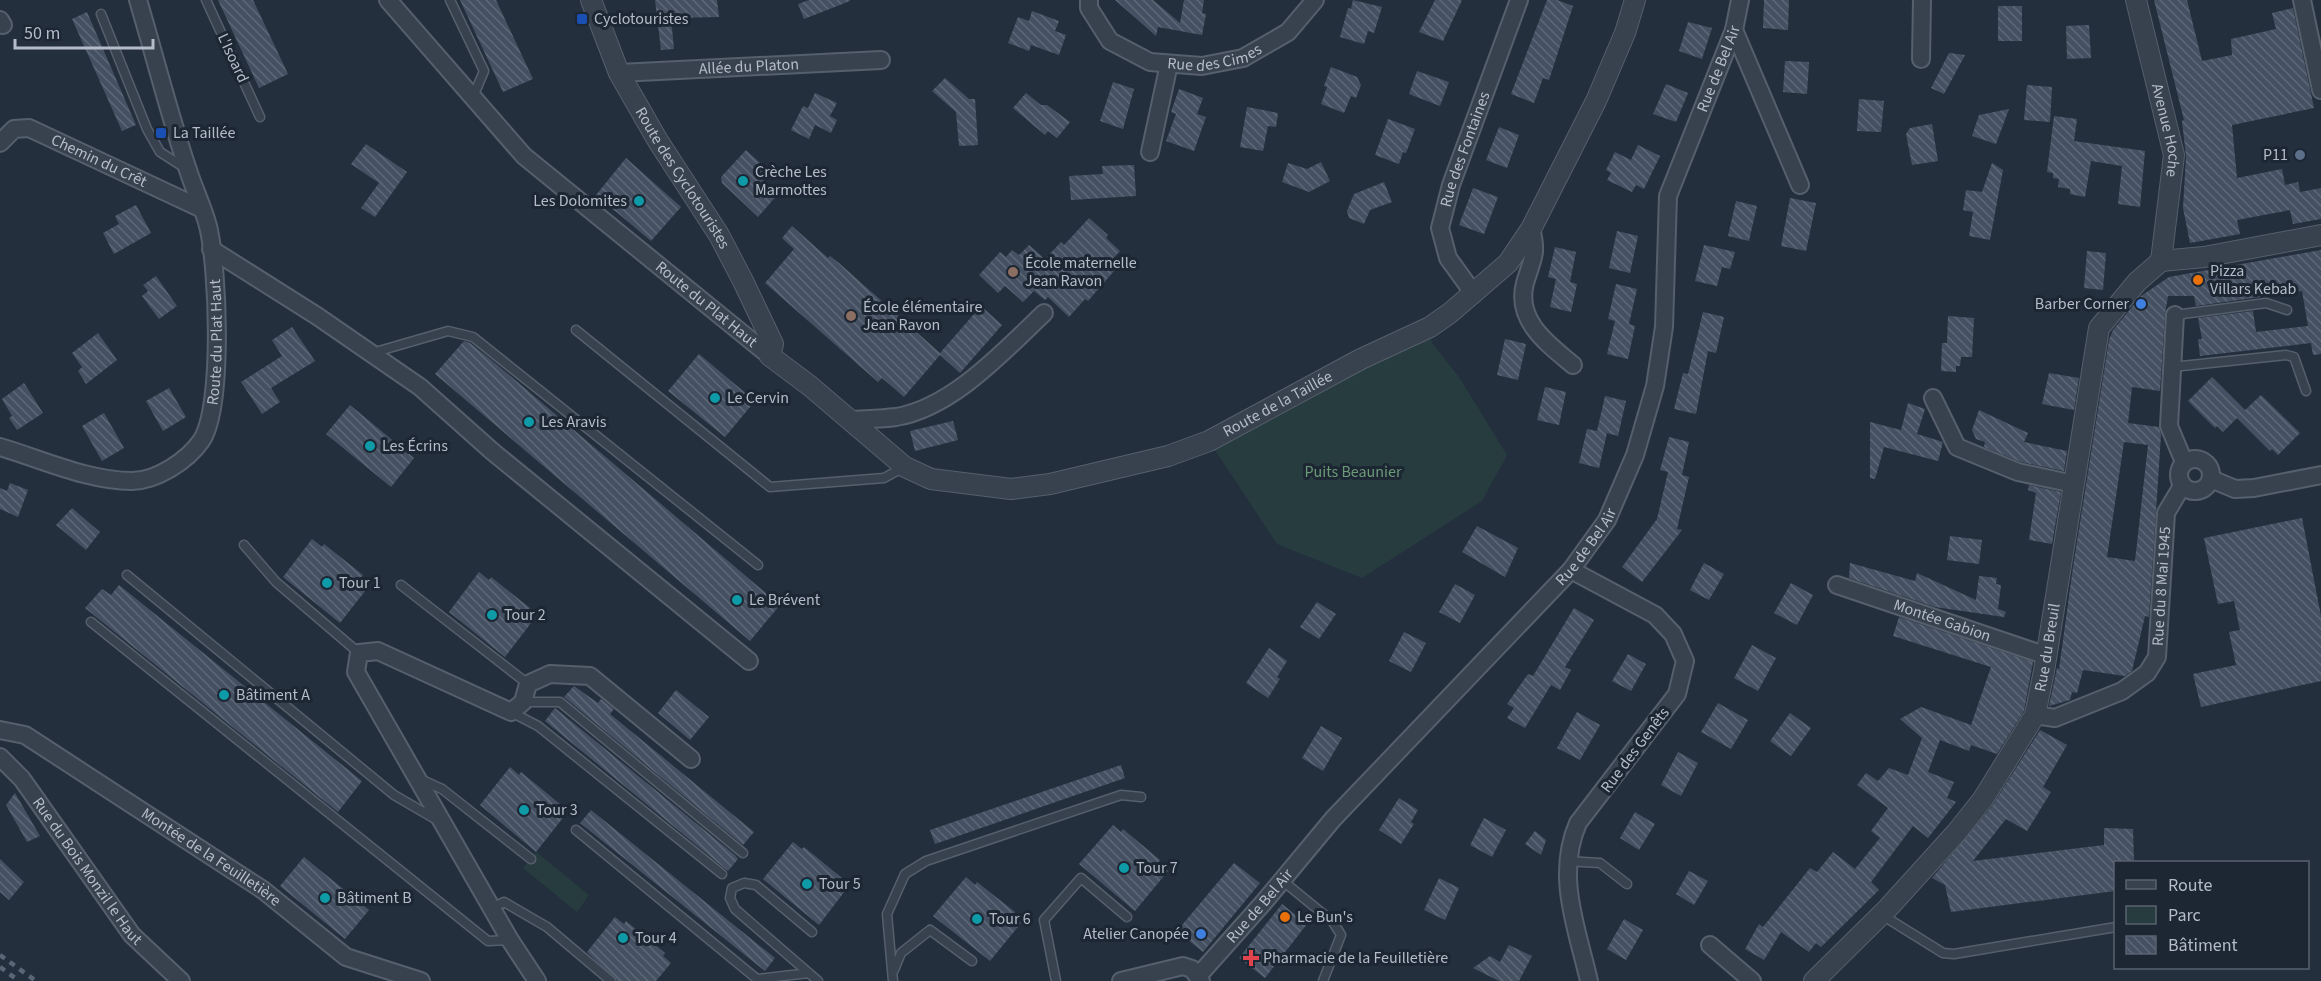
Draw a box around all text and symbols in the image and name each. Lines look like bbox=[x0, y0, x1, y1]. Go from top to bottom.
place label: Cyclotouristes bbox=[594, 8, 689, 30]
scale bar bbox=[15, 12, 153, 50]
marker: Cyclotouristes bbox=[575, 12, 589, 26]
text: 50 m bbox=[24, 21, 60, 46]
street label: Rue de Bel Air bbox=[1691, 23, 1746, 116]
street label: L'Isoard bbox=[212, 30, 254, 86]
street label: Rue des Cimes bbox=[1166, 38, 1266, 77]
street label: Allée du Platon bbox=[698, 53, 800, 80]
street label: Avenue Hoche bbox=[2146, 81, 2185, 178]
street label: Rue des Fontaines bbox=[1435, 88, 1496, 210]
street label: Route des Cyclotouristes bbox=[630, 103, 736, 253]
place label: La Taillée bbox=[173, 122, 236, 144]
marker: La Taillée bbox=[154, 126, 168, 140]
street label: Chemin du Crêt bbox=[47, 129, 151, 193]
place label: P11 bbox=[2263, 144, 2288, 166]
marker: P11 bbox=[2293, 148, 2307, 162]
place label: Crèche Les Marmottes bbox=[755, 161, 827, 201]
marker: Crèche Les Marmottes bbox=[736, 174, 750, 188]
place label: Les Dolomites bbox=[533, 190, 627, 212]
marker: Les Dolomites bbox=[632, 194, 646, 208]
place label: École maternelle Jean Ravon bbox=[1025, 252, 1137, 292]
street label: Route du Plat Haut bbox=[651, 256, 763, 353]
place label: Pizza Villars Kebab bbox=[2210, 260, 2297, 300]
marker: École maternelle Jean Ravon bbox=[1006, 265, 1020, 279]
marker: Pizza Villars Kebab bbox=[2191, 273, 2205, 287]
street label: Route du Plat Haut bbox=[201, 278, 228, 407]
place label: Barber Corner bbox=[2035, 293, 2129, 315]
place label: École élémentaire Jean Ravon bbox=[863, 296, 982, 336]
marker: Barber Corner bbox=[2134, 297, 2148, 311]
marker: École élémentaire Jean Ravon bbox=[844, 309, 858, 323]
street label: Route de la Taillée bbox=[1219, 365, 1336, 443]
place label: Le Cervin bbox=[727, 387, 789, 409]
marker: Le Cervin bbox=[708, 391, 722, 405]
place label: Les Aravis bbox=[541, 411, 607, 433]
marker: Les Aravis bbox=[522, 415, 536, 429]
place label: Les Écrins bbox=[382, 435, 448, 457]
marker: Les Écrins bbox=[363, 439, 377, 453]
park label: Puits Beaunier bbox=[1305, 461, 1402, 483]
street label: Rue de Bel Air bbox=[1551, 504, 1622, 591]
street label: Rue du 8 Mai 1945 bbox=[2147, 526, 2176, 647]
place label: Tour 1 bbox=[339, 572, 381, 594]
marker: Tour 1 bbox=[320, 576, 334, 590]
place label: Le Brévent bbox=[749, 589, 821, 611]
marker: Le Brévent bbox=[730, 593, 744, 607]
street label: Montée Gabion bbox=[1891, 594, 1994, 647]
street label: Rue du Breuil bbox=[2029, 602, 2066, 694]
place label: Tour 2 bbox=[504, 604, 546, 626]
marker: Tour 2 bbox=[485, 608, 499, 622]
place label: Bâtiment A bbox=[236, 684, 310, 706]
marker: Bâtiment A bbox=[217, 688, 231, 702]
street label: Rue des Genêts bbox=[1596, 702, 1675, 797]
street label: Rue du Bois Monzil le Haut bbox=[27, 793, 148, 951]
place label: Tour 3 bbox=[536, 799, 578, 821]
street label: Montée de la Feuilletière bbox=[137, 803, 286, 911]
marker: Tour 3 bbox=[517, 803, 531, 817]
place label: Tour 7 bbox=[1136, 857, 1178, 879]
marker: Tour 7 bbox=[1117, 861, 1131, 875]
legend bbox=[2114, 861, 2309, 969]
street label: Rue de Bel Air bbox=[1221, 864, 1298, 948]
place label: Tour 5 bbox=[819, 873, 861, 895]
text: Route bbox=[2168, 873, 2212, 898]
marker: Tour 5 bbox=[800, 877, 814, 891]
place label: Bâtiment B bbox=[337, 887, 412, 909]
marker: Bâtiment B bbox=[318, 891, 332, 905]
text: Parc bbox=[2168, 903, 2201, 928]
place label: Le Bun's bbox=[1297, 906, 1353, 928]
place label: Tour 6 bbox=[989, 908, 1031, 930]
marker: Le Bun's bbox=[1278, 910, 1292, 924]
marker: Tour 6 bbox=[970, 912, 984, 926]
place label: Atelier Canopée bbox=[1083, 923, 1189, 945]
place label: Tour 4 bbox=[635, 927, 677, 949]
marker: Atelier Canopée bbox=[1194, 927, 1208, 941]
marker: Tour 4 bbox=[616, 931, 630, 945]
text: Bâtiment bbox=[2168, 933, 2238, 958]
place label: Pharmacie de la Feuilletière bbox=[1263, 947, 1448, 969]
marker: Pharmacie de la Feuilletière bbox=[1244, 951, 1258, 965]

